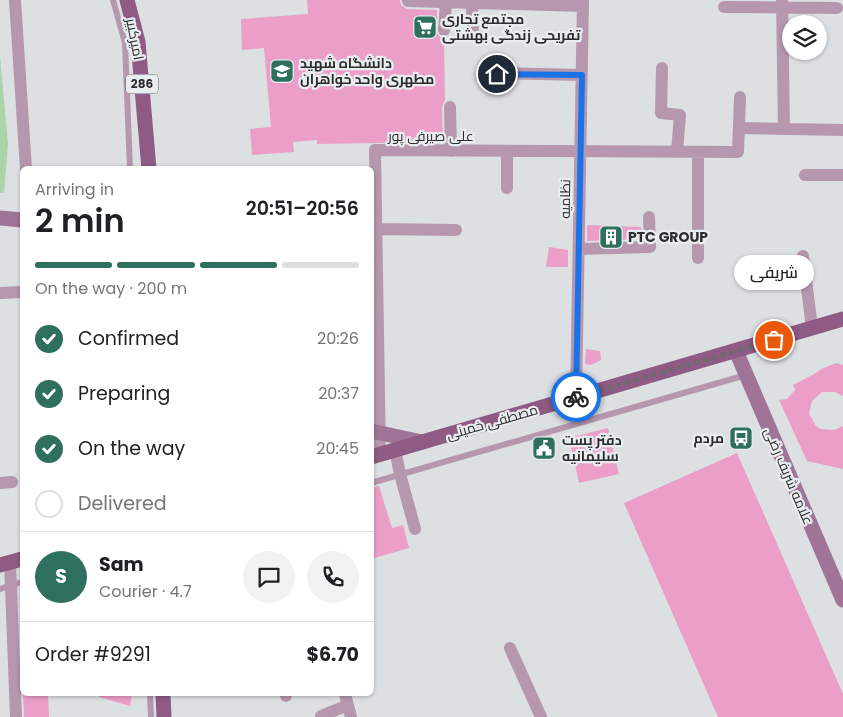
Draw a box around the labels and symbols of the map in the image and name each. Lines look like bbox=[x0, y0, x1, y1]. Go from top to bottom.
place label: مجتمع تجاری تفریحی زندگی بهشتی bbox=[442, 9, 581, 45]
supermarket icon: مجتمع تجاری تفریحی زندگی بهشتی bbox=[412, 14, 438, 40]
street label: امیرکبیر bbox=[121, 15, 149, 62]
place label: دانشگاه شهید مطهری واحد خواهران bbox=[300, 53, 434, 89]
pin bbox=[476, 53, 518, 95]
school or university icon: دانشگاه شهید مطهری واحد خواهران bbox=[269, 58, 295, 84]
road number: 286 bbox=[126, 74, 158, 94]
street label: علی صیرفی پور bbox=[387, 126, 474, 146]
street label: نظامیه bbox=[555, 179, 575, 219]
building icon: PTC GROUP bbox=[598, 224, 624, 250]
place label: PTC GROUP bbox=[628, 227, 708, 247]
callout: شریفی bbox=[734, 255, 814, 290]
pin bbox=[753, 319, 795, 361]
courier bbox=[551, 372, 601, 422]
street label: مصطفی خمینی bbox=[444, 399, 540, 445]
street label: علامه شریف رضی bbox=[760, 424, 818, 528]
bus stop icon: مردم bbox=[728, 425, 754, 451]
place label: مردم bbox=[693, 428, 724, 448]
place label: دفتر پست سلیمانیه bbox=[562, 430, 622, 466]
public building icon: دفتر پست سلیمانیه bbox=[531, 435, 557, 461]

